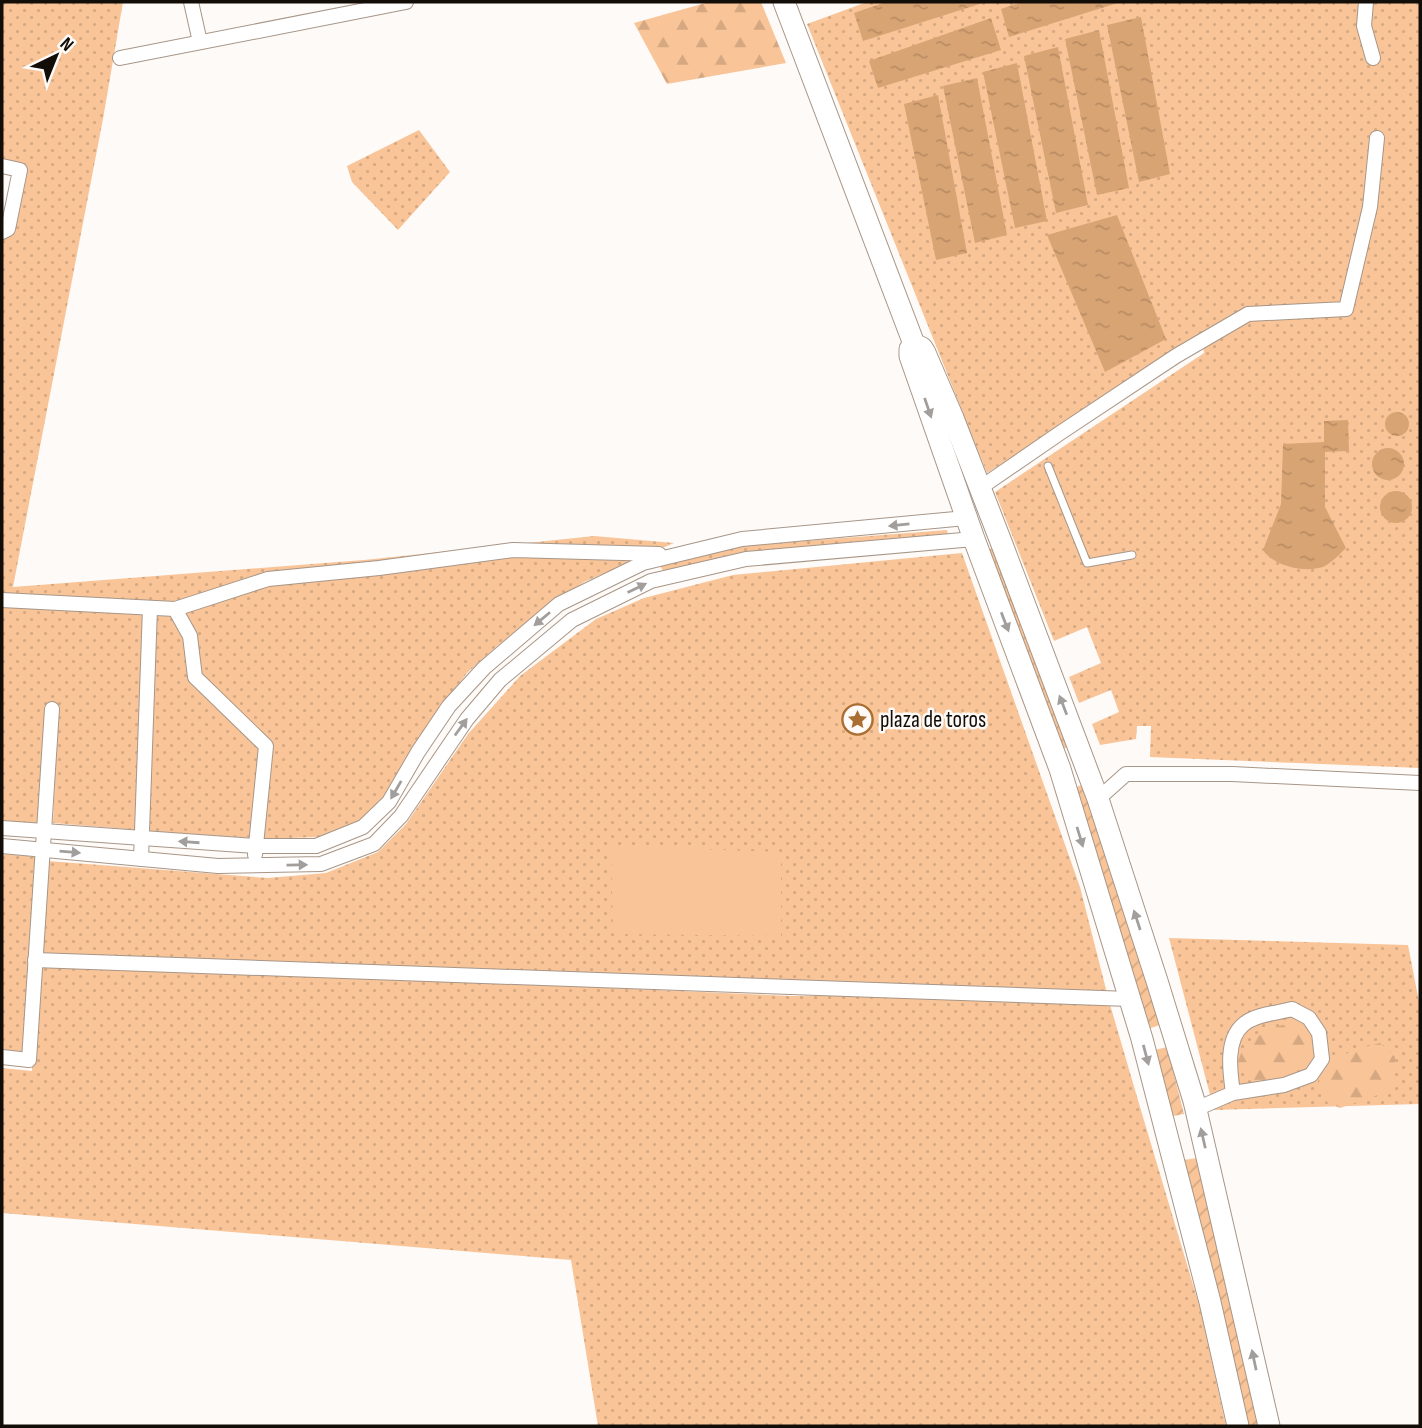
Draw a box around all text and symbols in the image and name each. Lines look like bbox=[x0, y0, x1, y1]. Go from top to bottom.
north arrow bbox=[21, 21, 91, 91]
text: N bbox=[55, 33, 78, 57]
one-way arrow bbox=[923, 398, 934, 419]
one-way arrow bbox=[887, 520, 909, 531]
one-way arrow bbox=[627, 582, 647, 593]
one-way arrow bbox=[534, 611, 552, 626]
one-way arrow bbox=[1000, 612, 1011, 633]
one-way arrow bbox=[1057, 695, 1068, 716]
place icon: plaza de toros bbox=[840, 703, 874, 737]
place label: plaza de toros bbox=[880, 706, 986, 734]
one-way arrow bbox=[454, 718, 468, 736]
one-way arrow bbox=[390, 780, 402, 800]
one-way arrow bbox=[1076, 827, 1086, 848]
one-way arrow bbox=[178, 836, 200, 847]
one-way arrow bbox=[59, 847, 81, 858]
one-way arrow bbox=[286, 859, 308, 870]
one-way arrow bbox=[1132, 909, 1142, 930]
one-way arrow bbox=[1141, 1044, 1152, 1066]
one-way arrow bbox=[1197, 1127, 1208, 1149]
one-way arrow bbox=[1248, 1349, 1259, 1371]

